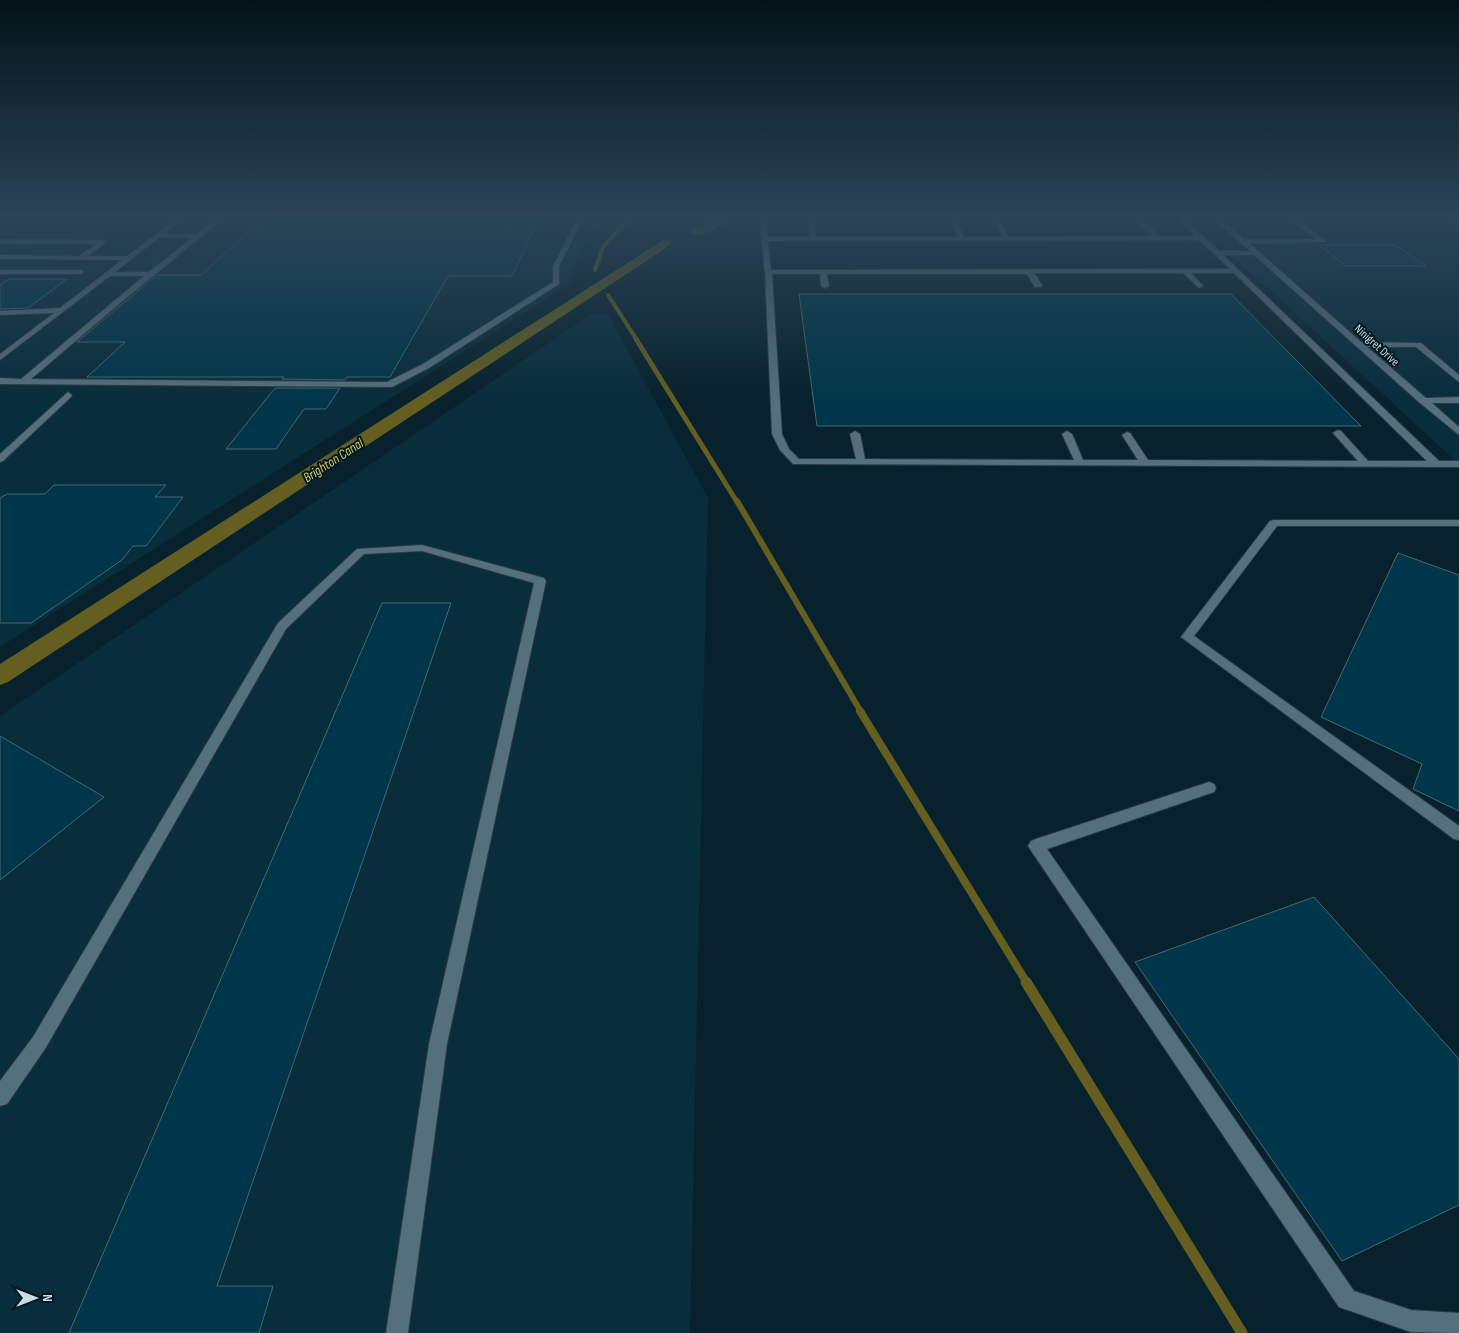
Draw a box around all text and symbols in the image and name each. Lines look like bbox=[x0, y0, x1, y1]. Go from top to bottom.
street label: Ninigret Drive bbox=[1351, 321, 1402, 369]
water label: Brighton Canal bbox=[300, 434, 367, 486]
north arrow bbox=[10, 1273, 60, 1323]
text: N bbox=[39, 1294, 56, 1302]

